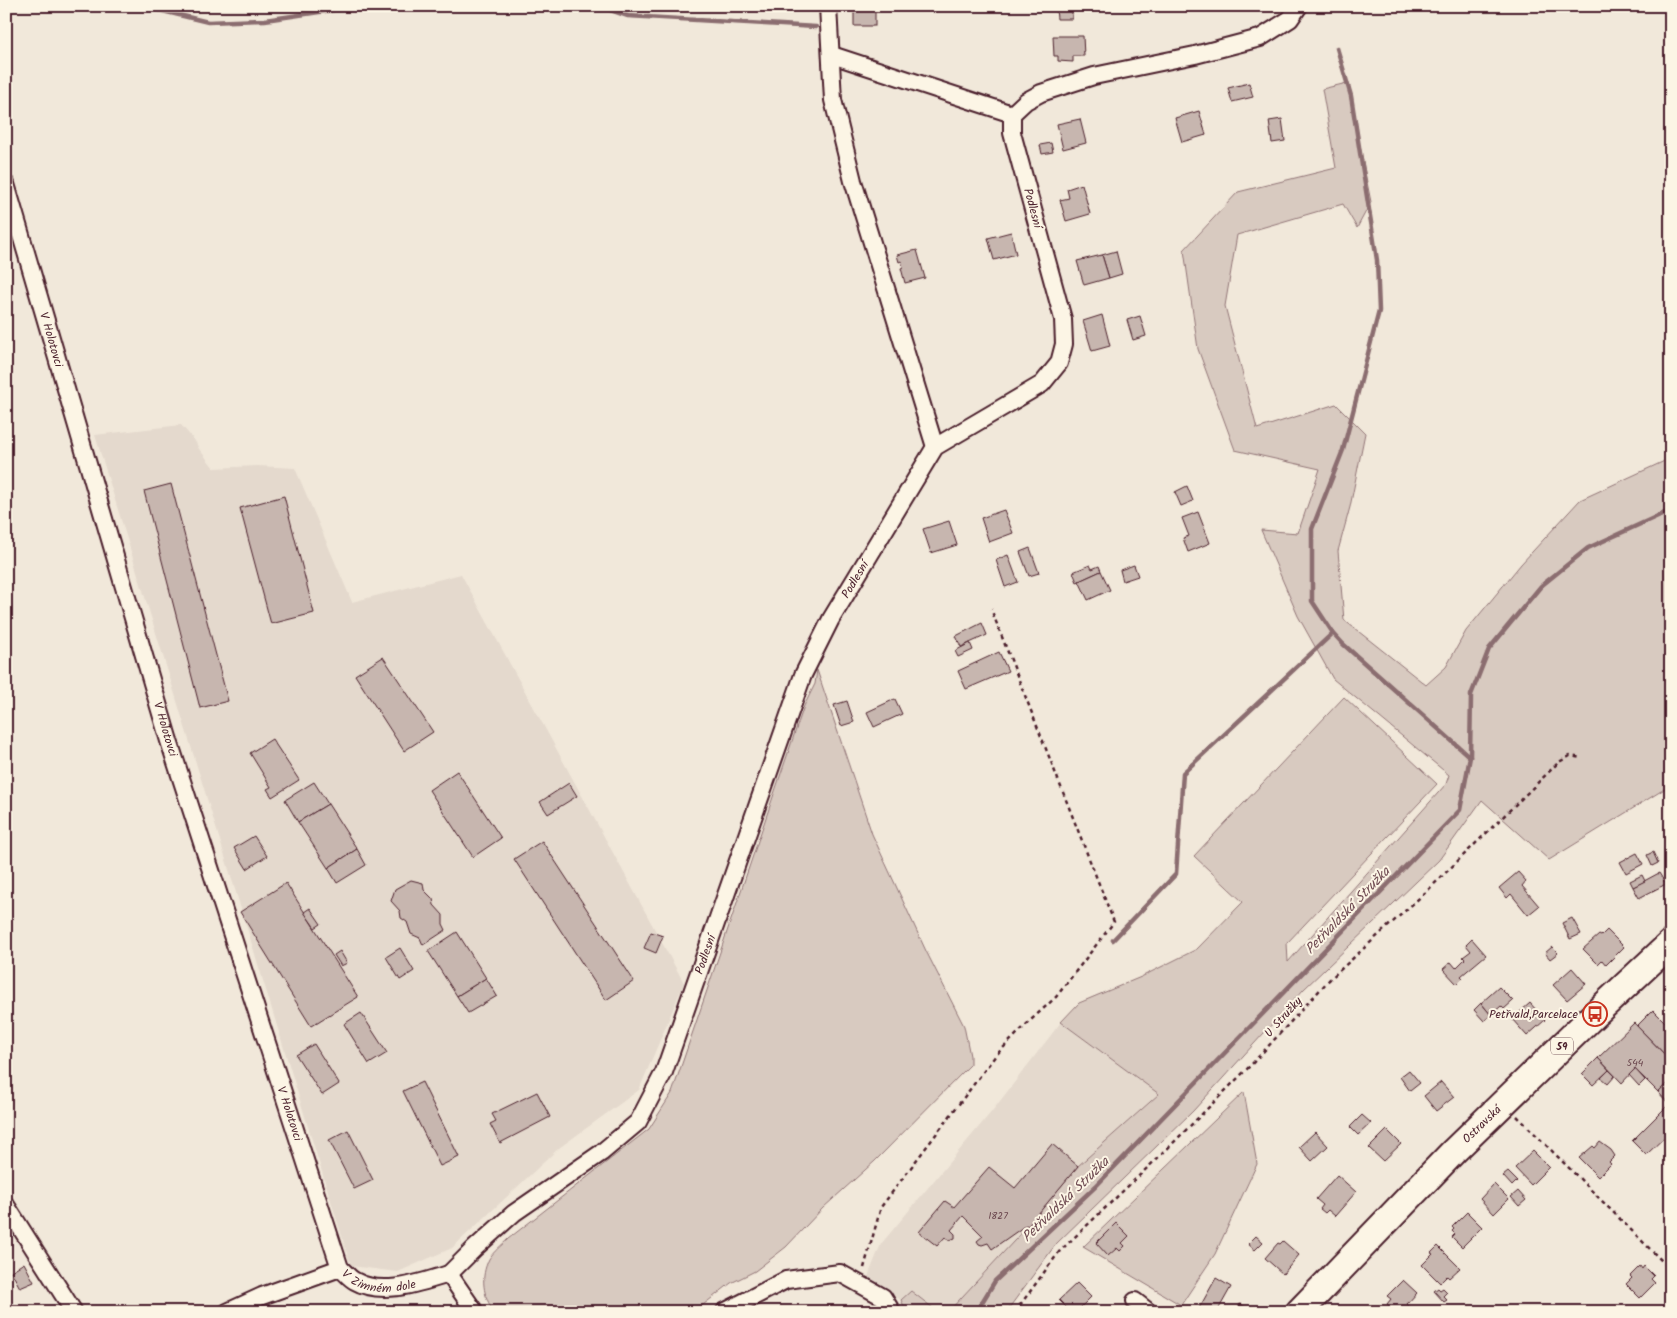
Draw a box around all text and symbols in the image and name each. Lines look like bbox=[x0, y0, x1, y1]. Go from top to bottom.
street label: Podlesní bbox=[1018, 186, 1048, 232]
street label: V Holotovci bbox=[34, 310, 68, 370]
street label: Podlesní bbox=[837, 555, 875, 602]
street label: V Holotovci bbox=[148, 700, 183, 760]
water label: Petřvaldská Stružka bbox=[1300, 861, 1397, 960]
street label: Podlesní bbox=[690, 930, 722, 977]
street label: U Stružky bbox=[1260, 992, 1307, 1042]
bus stop icon: Petřvald,Parcelace bbox=[1582, 1001, 1608, 1027]
place label: Petřvald,Parcelace bbox=[1489, 1005, 1579, 1024]
road number: 59 bbox=[1551, 1038, 1573, 1054]
house number: 544 bbox=[1627, 1055, 1644, 1071]
street label: V Holotovci bbox=[272, 1084, 307, 1145]
street label: Ostravská bbox=[1458, 1100, 1507, 1148]
water label: Petřvaldská Stružka bbox=[1017, 1151, 1116, 1248]
house number: 1827 bbox=[988, 1208, 1008, 1224]
street label: V Zimném dole bbox=[337, 1265, 418, 1298]

